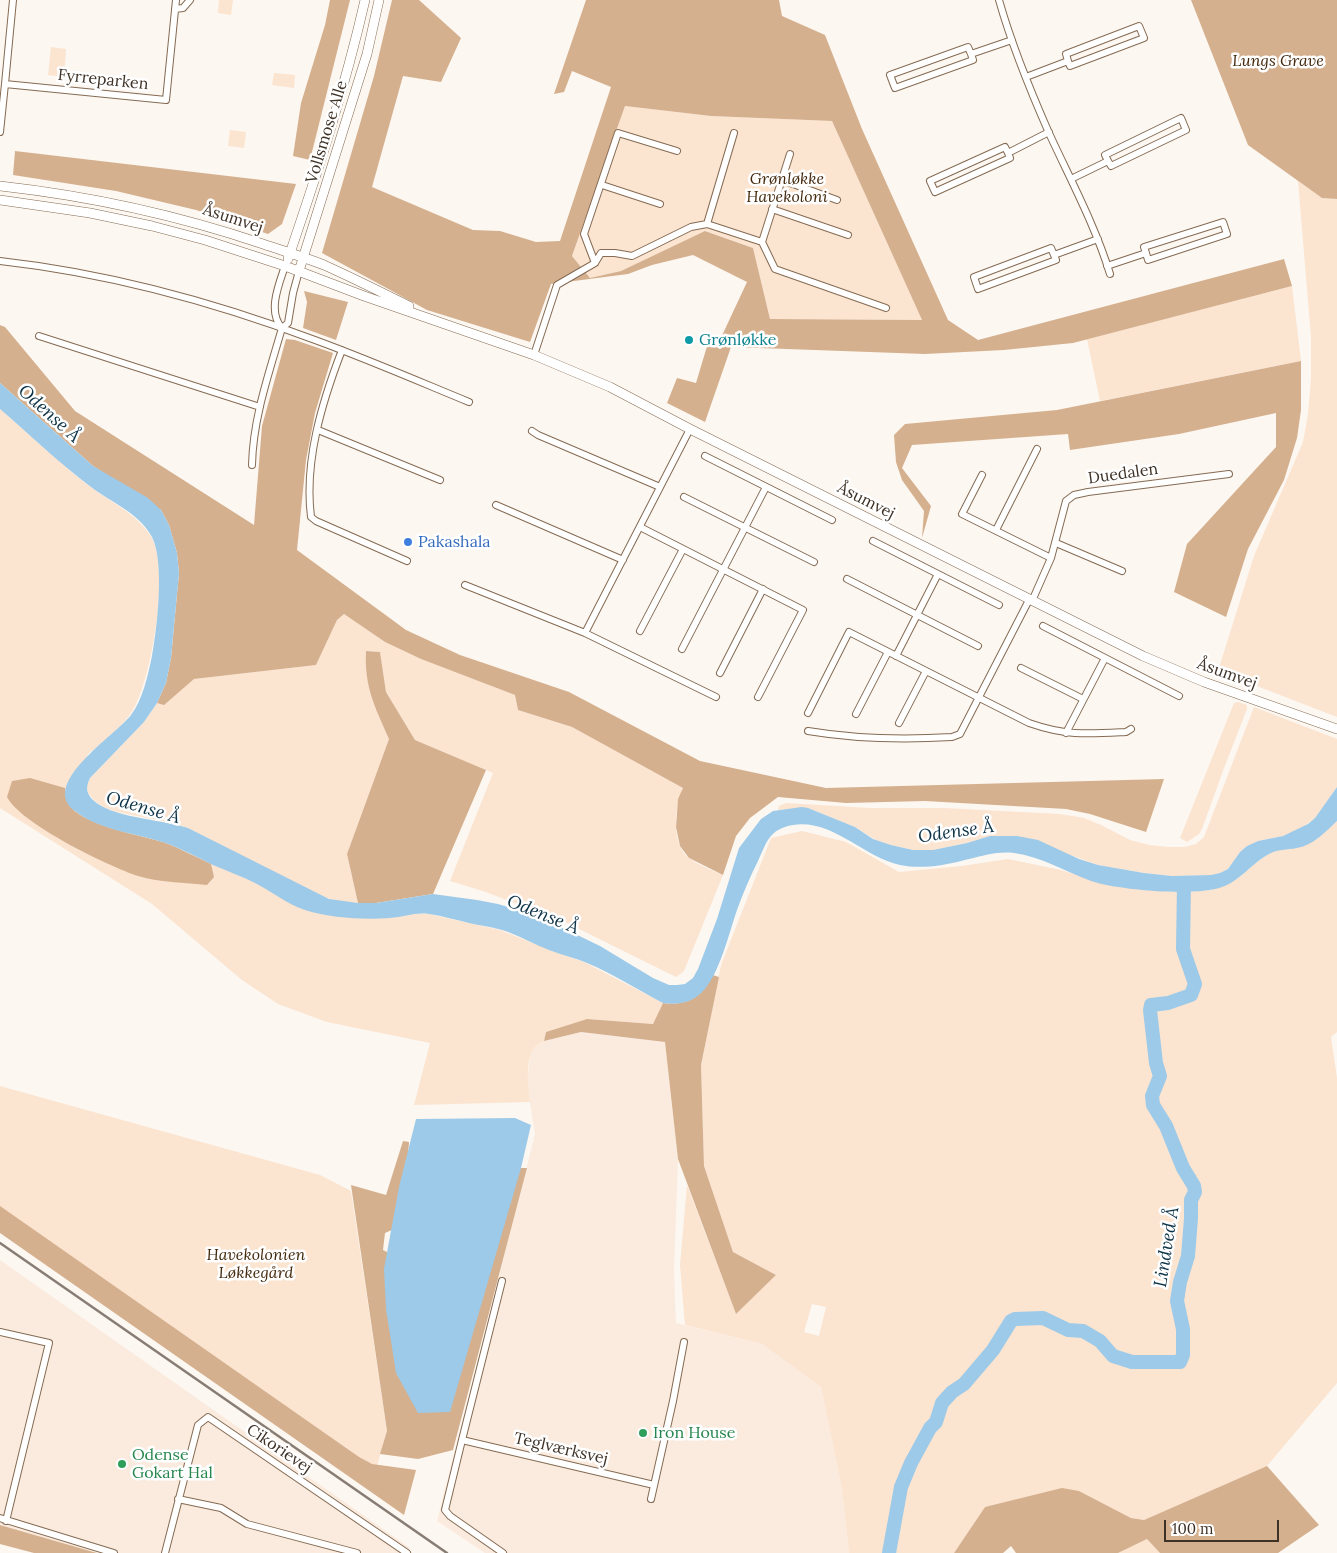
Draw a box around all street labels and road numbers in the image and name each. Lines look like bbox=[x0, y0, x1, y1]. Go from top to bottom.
street label: Fyrreparken bbox=[57, 66, 149, 94]
street label: Vollsmose Alle bbox=[302, 78, 352, 186]
street label: Åsumvej bbox=[201, 200, 265, 238]
street label: Duedalen bbox=[1087, 460, 1159, 488]
street label: Åsumvej bbox=[834, 478, 898, 524]
street label: Åsumvej bbox=[1195, 654, 1259, 694]
street label: Cikorievej bbox=[243, 1420, 315, 1478]
street label: Teglværksvej bbox=[512, 1429, 610, 1469]

